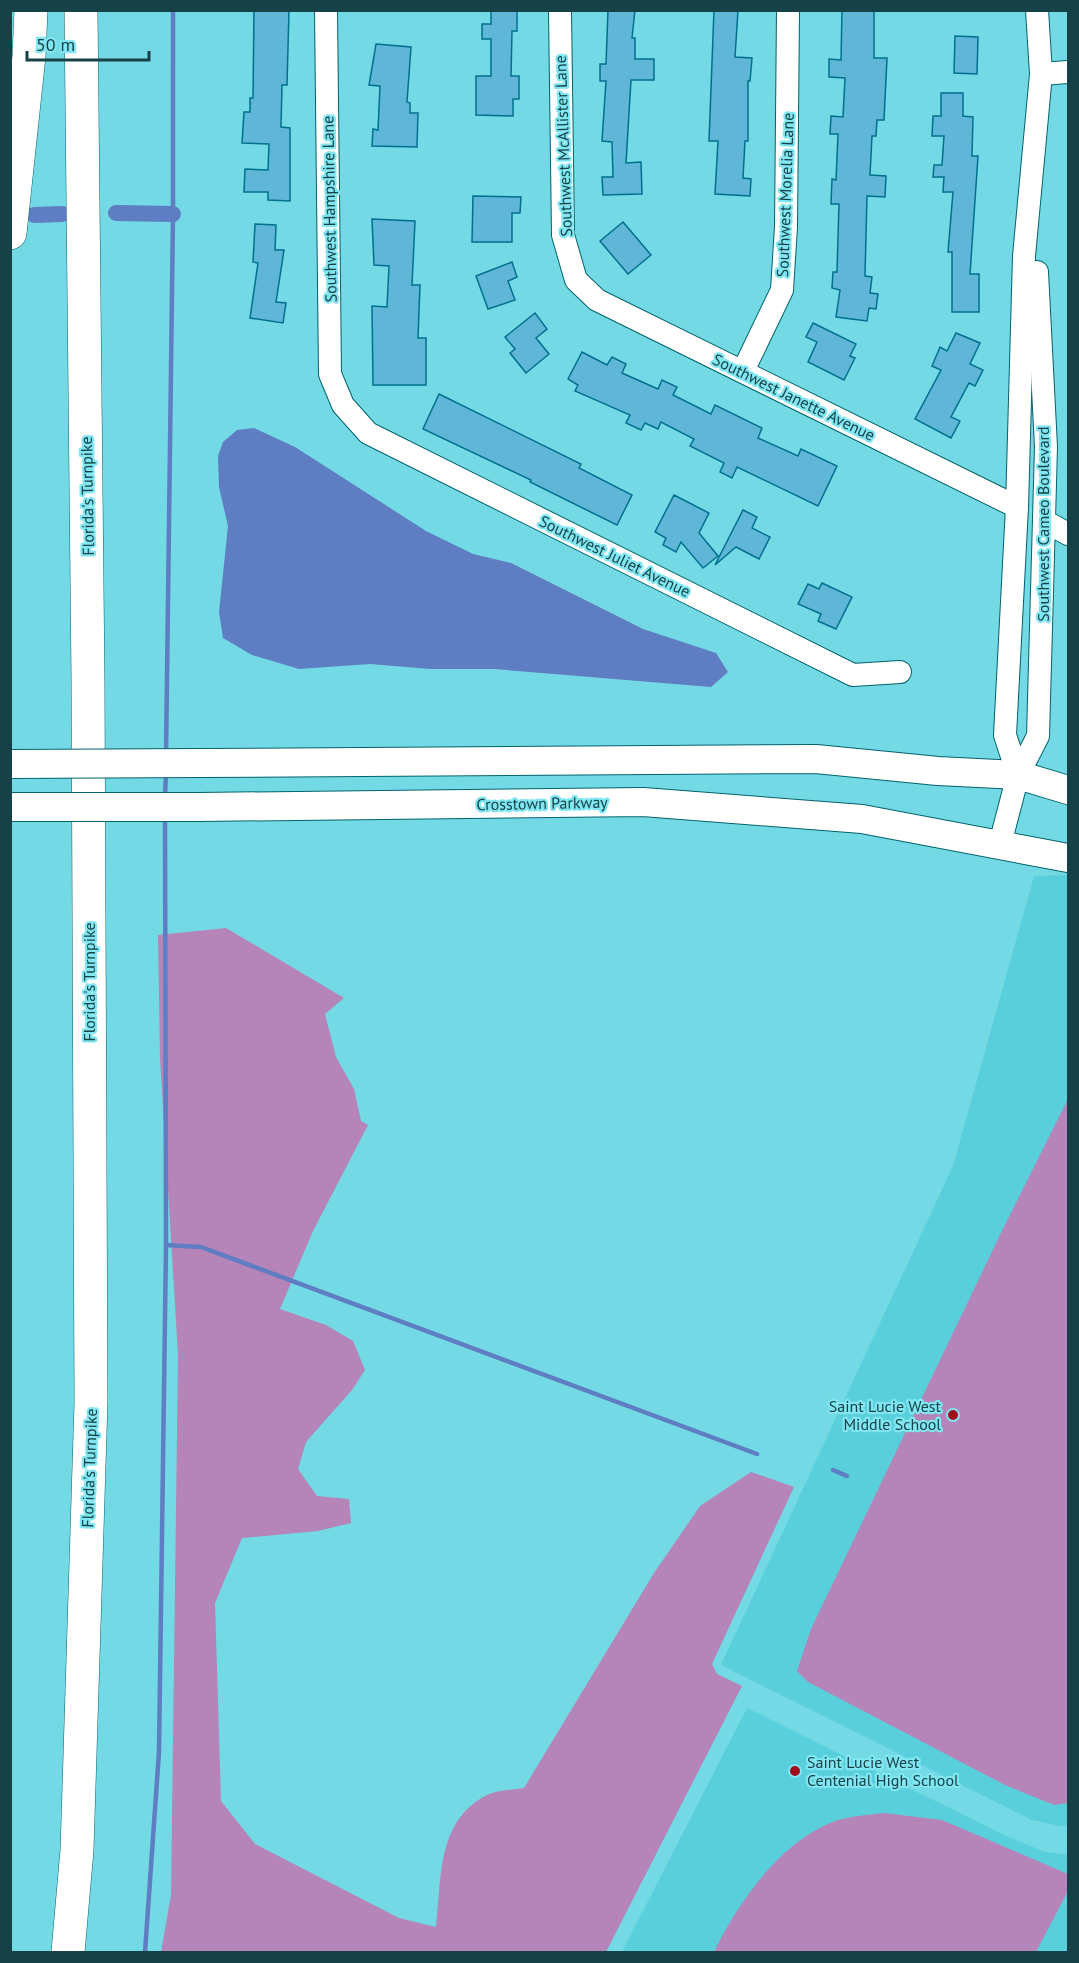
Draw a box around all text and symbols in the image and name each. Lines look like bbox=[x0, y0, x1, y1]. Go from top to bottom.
scale bar bbox=[27, 24, 148, 62]
text: 50 m bbox=[36, 33, 75, 56]
street label: Southwest McAllister Lane bbox=[550, 55, 576, 237]
street label: Southwest Morelia Lane bbox=[772, 112, 798, 278]
street label: Southwest Hampshire Lane bbox=[317, 115, 341, 303]
street label: Southwest Janette Avenue bbox=[710, 349, 878, 445]
street label: Southwest Cameo Boulevard bbox=[1033, 426, 1053, 622]
street label: Florida's Turnpike bbox=[76, 436, 98, 556]
street label: Southwest Juliet Avenue bbox=[536, 511, 694, 601]
street label: Crosstown Parkway bbox=[476, 792, 608, 814]
street label: Florida's Turnpike bbox=[79, 922, 99, 1042]
place label: Saint Lucie West Middle School bbox=[829, 1396, 942, 1434]
street label: Florida's Turnpike bbox=[77, 1408, 101, 1528]
marker: Saint Lucie West Middle School bbox=[946, 1408, 960, 1422]
place label: Saint Lucie West Centenial High School bbox=[807, 1752, 959, 1790]
marker: Saint Lucie West Centenial High School bbox=[788, 1764, 802, 1778]

